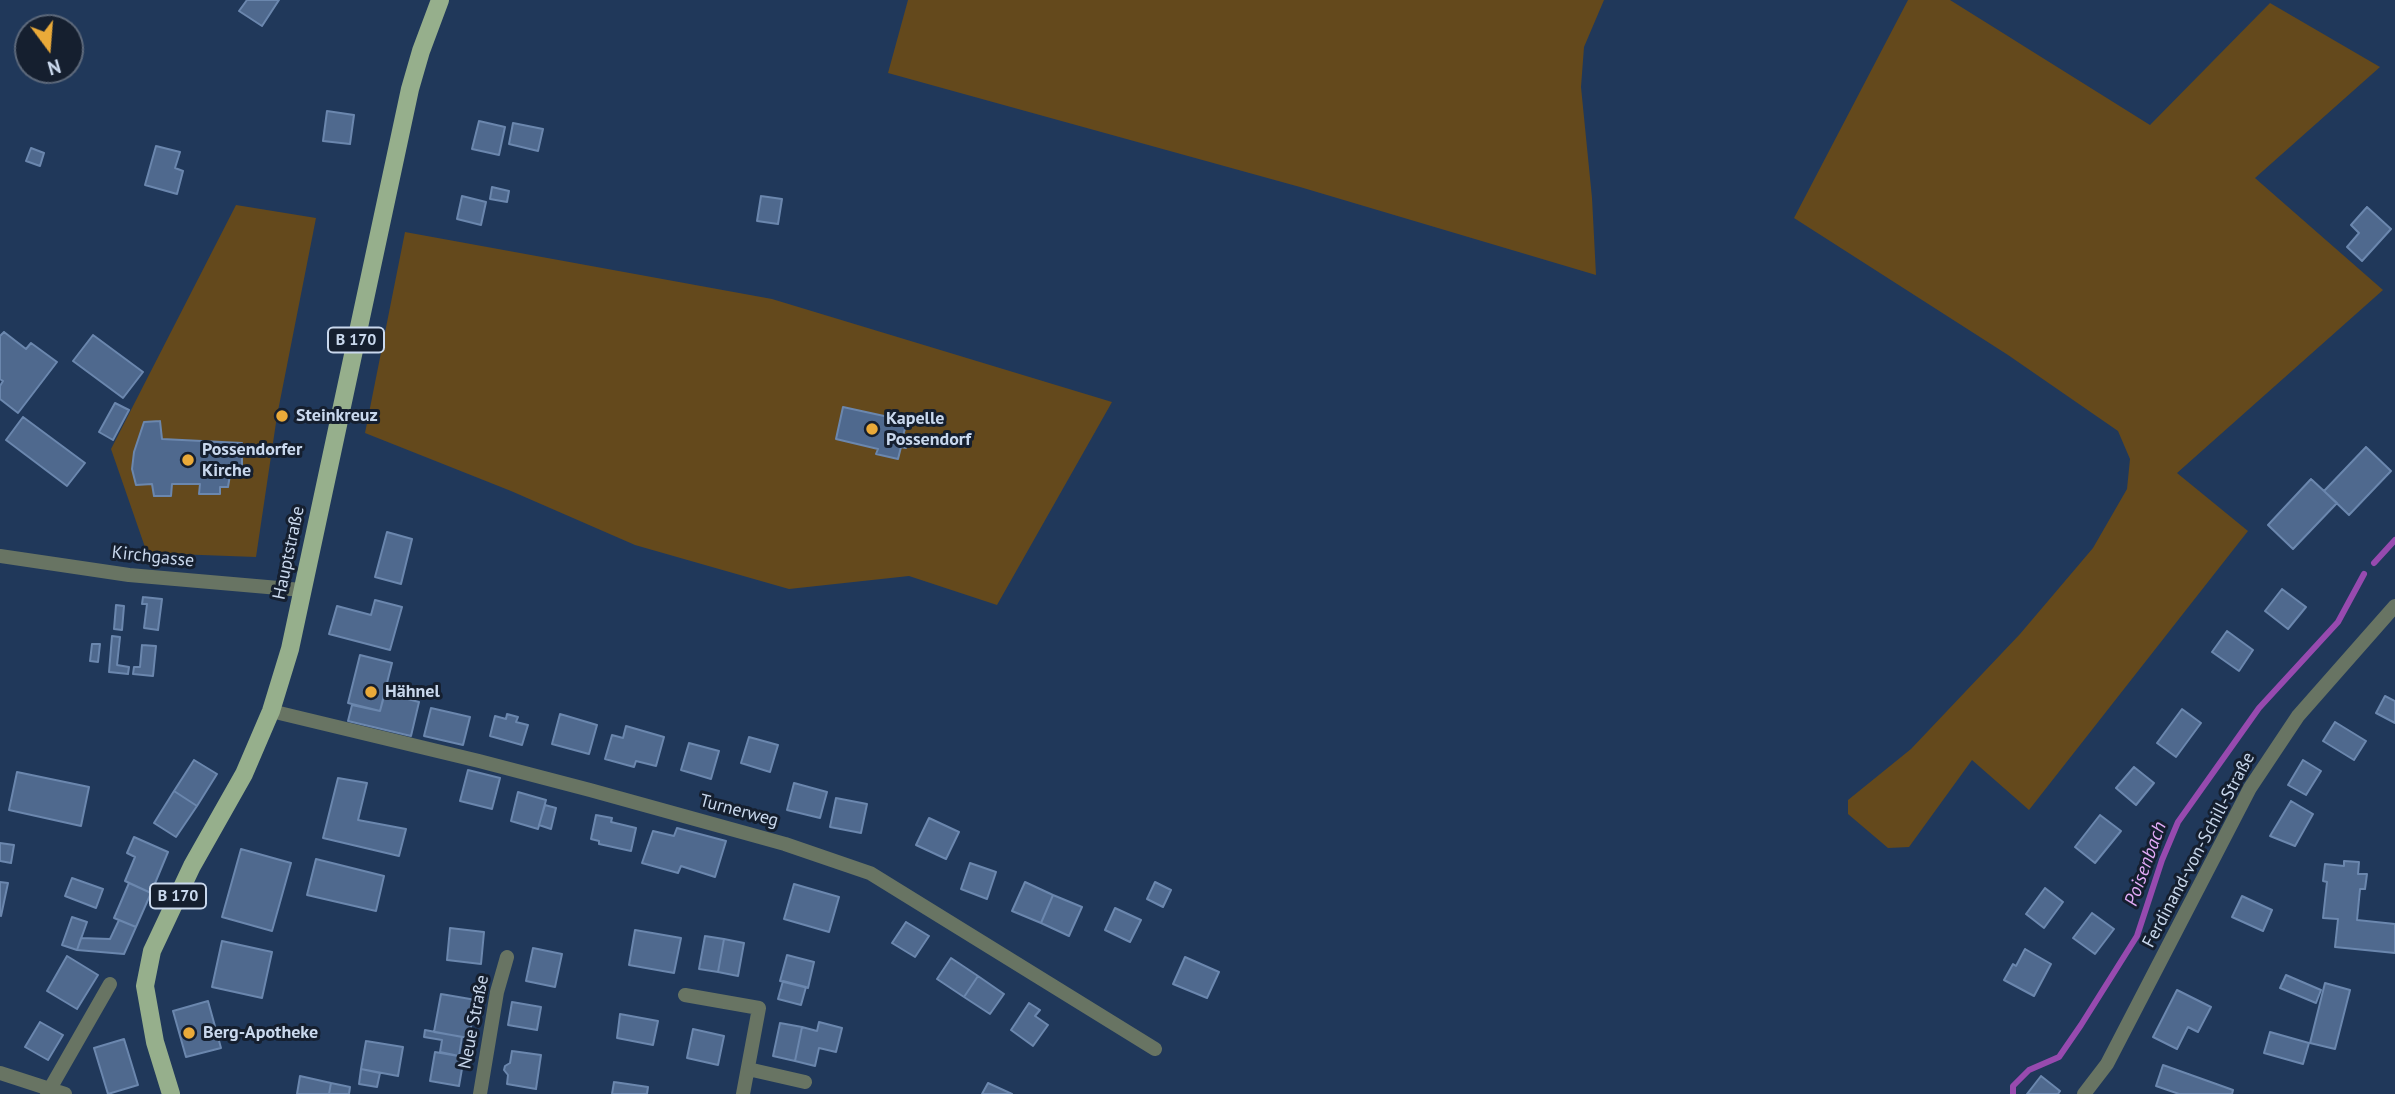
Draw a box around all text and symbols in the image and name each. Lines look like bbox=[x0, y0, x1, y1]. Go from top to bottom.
north arrow bbox=[14, 14, 84, 84]
text: N bbox=[45, 54, 64, 81]
road number: B 170 bbox=[328, 328, 384, 352]
place label: Steinkreuz bbox=[296, 405, 378, 427]
marker: Steinkreuz bbox=[274, 408, 290, 424]
place label: Kapelle Possendorf bbox=[886, 408, 971, 450]
marker: Kapelle Possendorf bbox=[864, 421, 880, 437]
place label: Possendorfer Kirche bbox=[202, 439, 302, 482]
marker: Possendorfer Kirche bbox=[180, 452, 196, 468]
street label: Hauptstraße bbox=[269, 504, 309, 602]
street label: Kirchgasse bbox=[111, 542, 195, 572]
place label: Hähnel bbox=[385, 681, 440, 703]
marker: Hähnel bbox=[363, 684, 379, 700]
street label: Ferdinand-von-Schill-Straße bbox=[2138, 749, 2260, 951]
street label: Turnerweg bbox=[697, 790, 781, 832]
water label: Poisenbach bbox=[2120, 819, 2172, 909]
road number: B 170 bbox=[150, 884, 206, 908]
street label: Neue Straße bbox=[454, 973, 494, 1071]
place label: Berg-Apotheke bbox=[203, 1022, 318, 1044]
marker: Berg-Apotheke bbox=[181, 1025, 197, 1041]

